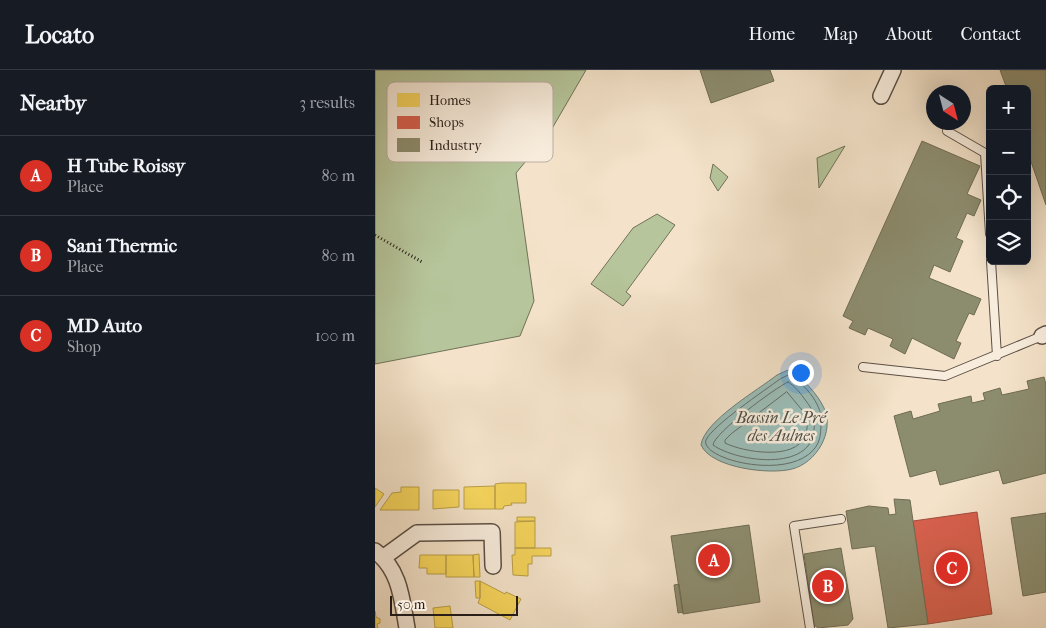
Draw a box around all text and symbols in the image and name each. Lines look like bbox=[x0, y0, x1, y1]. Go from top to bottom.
text: Locato bbox=[25, 21, 94, 49]
text: Home bbox=[748, 24, 795, 45]
text: Map bbox=[823, 24, 858, 45]
text: About bbox=[886, 24, 932, 45]
text: Contact bbox=[960, 24, 1021, 45]
legend bbox=[387, 82, 553, 162]
north arrow bbox=[926, 85, 971, 130]
map controls bbox=[986, 85, 1031, 265]
button: + bbox=[986, 85, 1031, 130]
text: Nearby bbox=[20, 91, 86, 115]
text: Homes bbox=[429, 92, 471, 109]
text: 3 results bbox=[299, 93, 355, 112]
text: Shops bbox=[429, 114, 464, 131]
button: − bbox=[986, 130, 1031, 175]
text: Industry bbox=[429, 137, 482, 154]
text: H Tube Roissy bbox=[67, 155, 185, 177]
text: A bbox=[31, 166, 41, 185]
text: 80 m bbox=[321, 166, 355, 185]
button: locate bbox=[986, 175, 1031, 220]
text: Place bbox=[67, 177, 103, 196]
button: layers bbox=[986, 220, 1031, 265]
text: Sani Thermic bbox=[67, 235, 177, 257]
text: B bbox=[31, 246, 41, 265]
text: 80 m bbox=[321, 246, 355, 265]
text: Place bbox=[67, 257, 103, 276]
text: MD Auto bbox=[67, 315, 142, 337]
text: C bbox=[31, 326, 41, 345]
text: 100 m bbox=[315, 326, 355, 345]
text: Shop bbox=[67, 337, 101, 356]
your location bbox=[788, 360, 814, 386]
water label: Bassin Le Pré des Aulnes bbox=[735, 408, 828, 445]
pin: A bbox=[698, 541, 730, 579]
pin: C bbox=[936, 549, 968, 587]
pin: B bbox=[812, 567, 844, 605]
scale bar bbox=[390, 593, 517, 616]
text: 50 m bbox=[397, 596, 425, 613]

